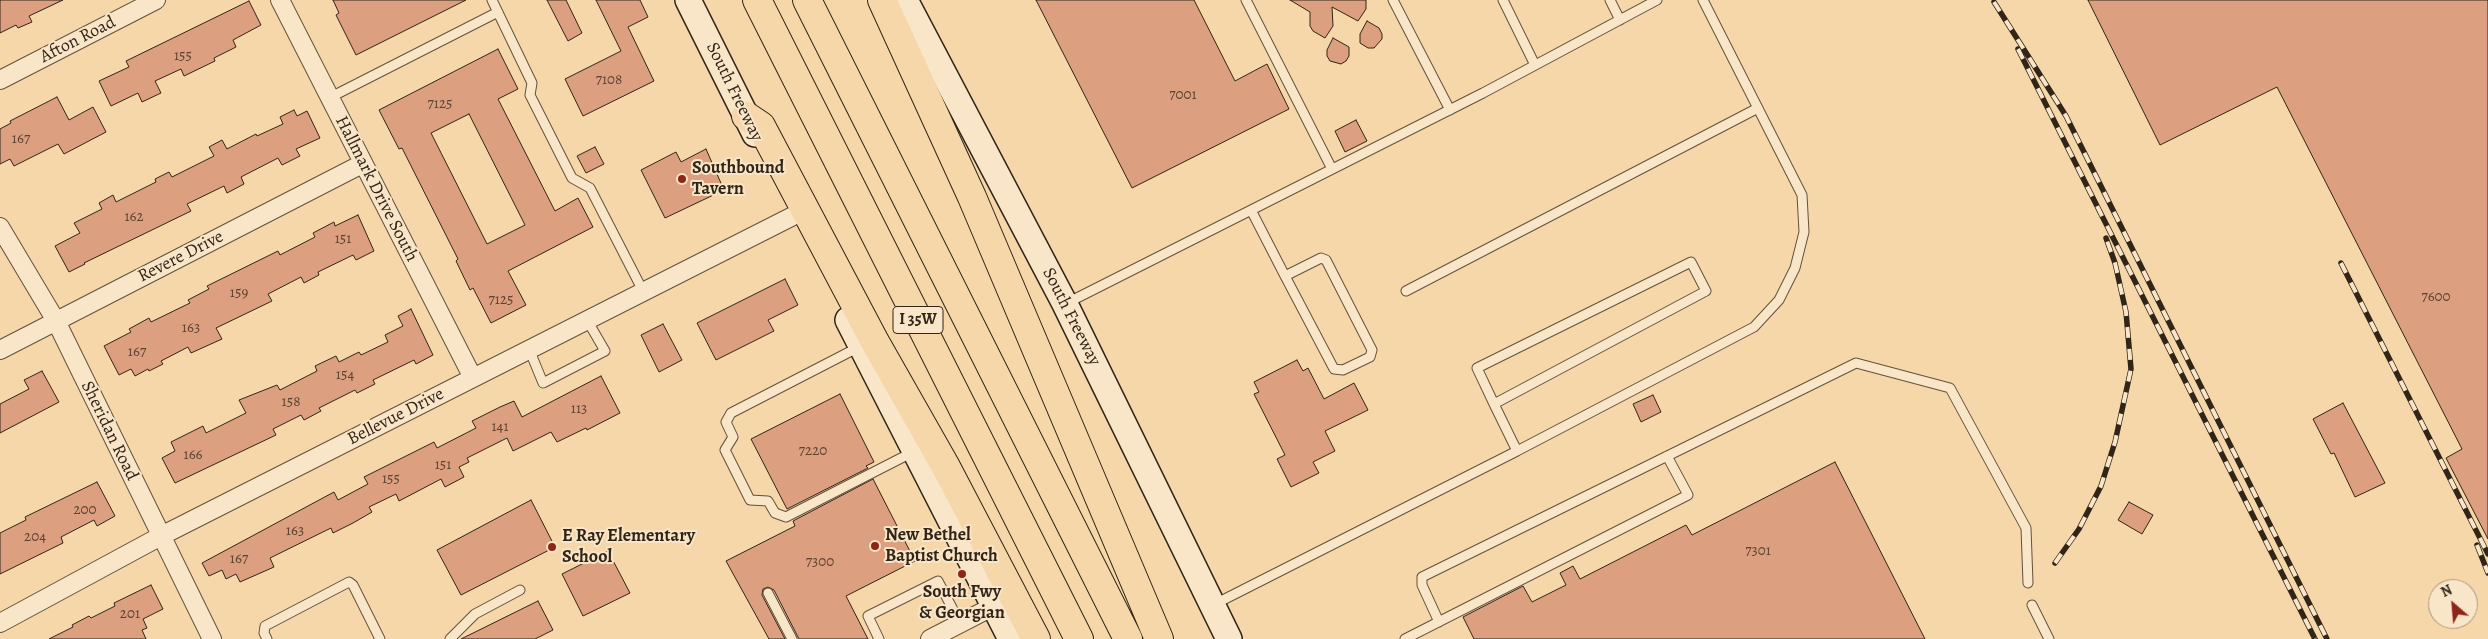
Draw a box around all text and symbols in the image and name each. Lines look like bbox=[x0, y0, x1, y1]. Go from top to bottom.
street label: Afton Road bbox=[37, 12, 119, 68]
street label: South Freeway bbox=[701, 39, 767, 145]
house number: 155 bbox=[174, 47, 192, 65]
house number: 7108 bbox=[596, 71, 622, 89]
house number: 7001 bbox=[1169, 86, 1197, 104]
house number: 7125 bbox=[427, 95, 453, 113]
street label: Hallmark Drive South bbox=[330, 113, 422, 265]
house number: 167 bbox=[12, 130, 30, 148]
place label: Southbound Tavern bbox=[692, 158, 784, 200]
marker: Southbound Tavern bbox=[676, 173, 688, 185]
house number: 162 bbox=[124, 208, 144, 226]
street label: Revere Drive bbox=[135, 226, 227, 288]
house number: 151 bbox=[335, 230, 351, 248]
street label: South Freeway bbox=[1037, 264, 1105, 370]
house number: 159 bbox=[230, 284, 248, 302]
house number: 7600 bbox=[2421, 288, 2451, 306]
house number: 7125 bbox=[488, 291, 514, 309]
road number: I 35W bbox=[893, 306, 943, 334]
house number: 163 bbox=[182, 319, 200, 337]
house number: 167 bbox=[128, 343, 146, 361]
house number: 154 bbox=[336, 366, 354, 384]
street label: Sheridan Road bbox=[76, 378, 142, 484]
street label: Bellevue Drive bbox=[344, 383, 448, 451]
house number: 158 bbox=[282, 393, 300, 411]
house number: 113 bbox=[571, 400, 587, 418]
house number: 141 bbox=[491, 418, 509, 436]
house number: 7220 bbox=[799, 442, 827, 460]
house number: 166 bbox=[184, 446, 202, 464]
house number: 151 bbox=[435, 456, 451, 474]
house number: 155 bbox=[382, 470, 400, 488]
house number: 200 bbox=[73, 501, 97, 519]
house number: 163 bbox=[286, 522, 304, 540]
place label: New Bethel Baptist Church bbox=[885, 525, 998, 568]
place label: E Ray Elementary School bbox=[562, 526, 695, 568]
house number: 204 bbox=[24, 528, 46, 546]
marker: New Bethel Baptist Church bbox=[869, 540, 881, 552]
marker: E Ray Elementary School bbox=[546, 541, 558, 553]
house number: 7301 bbox=[1745, 542, 1771, 560]
house number: 167 bbox=[230, 550, 248, 568]
house number: 7300 bbox=[806, 553, 834, 571]
marker: South Fwy & Georgian bbox=[956, 568, 968, 580]
north arrow bbox=[2428, 579, 2478, 629]
text: N bbox=[2438, 580, 2455, 602]
place label: South Fwy & Georgian bbox=[919, 582, 1005, 624]
house number: 201 bbox=[120, 605, 140, 623]

